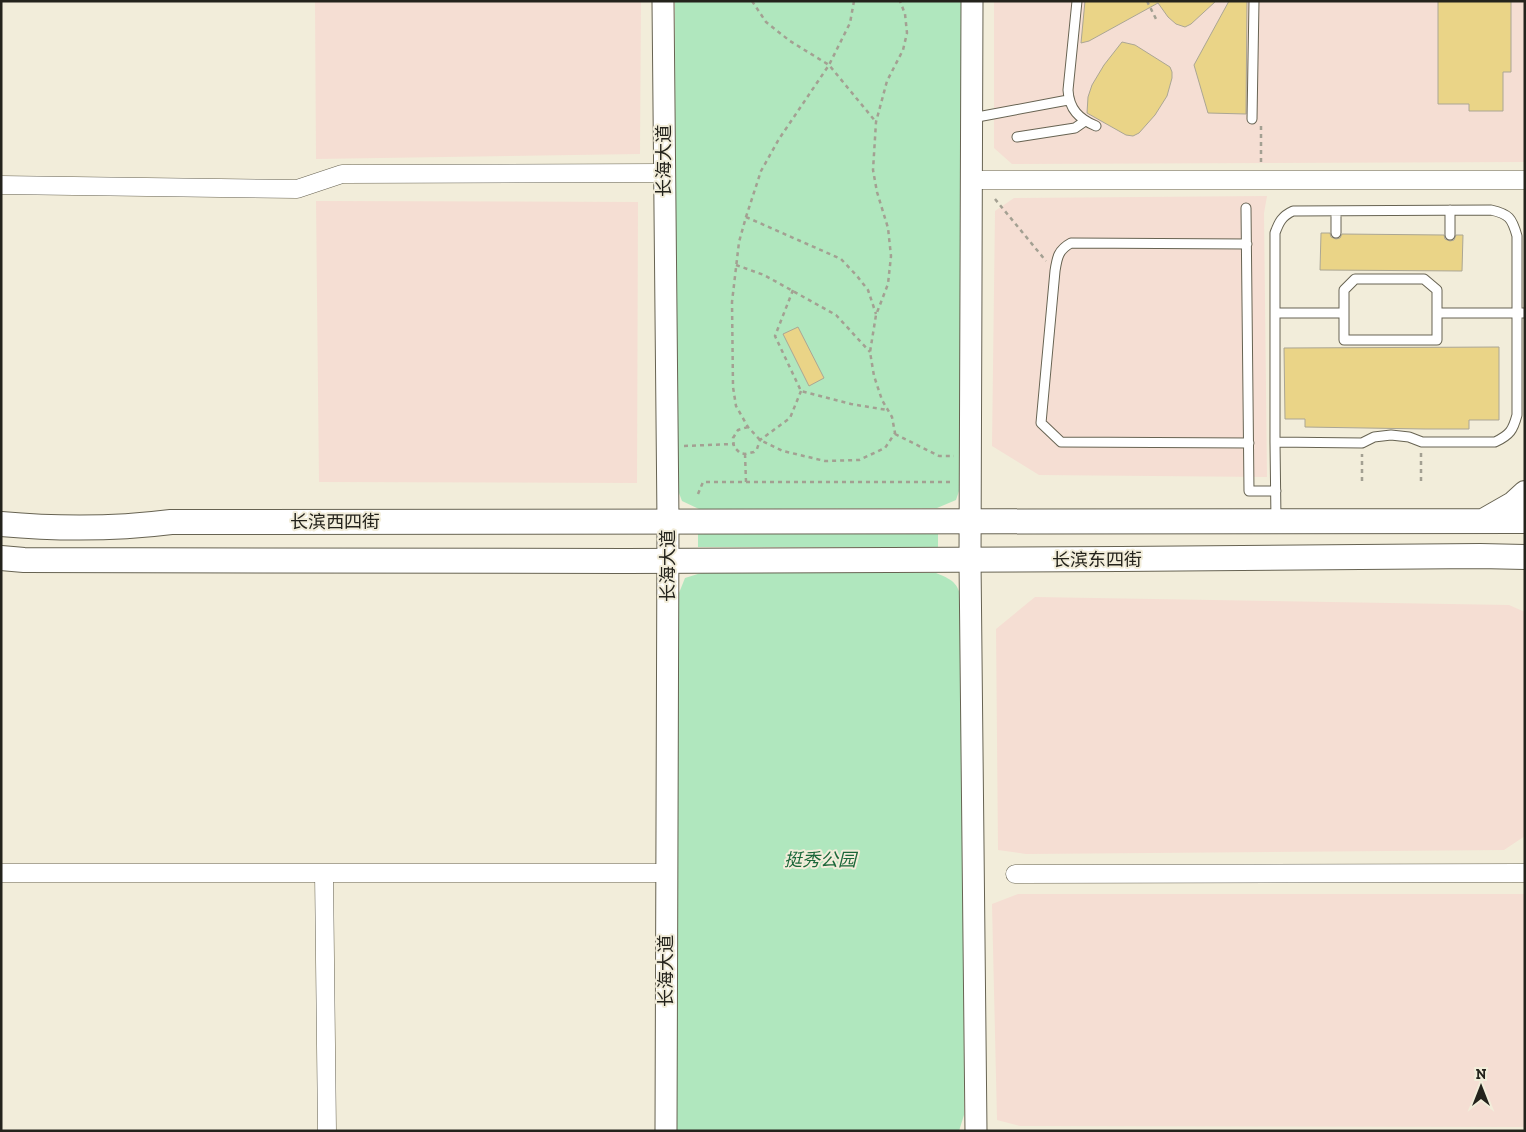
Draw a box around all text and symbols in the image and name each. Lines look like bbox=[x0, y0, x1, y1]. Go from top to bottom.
street label: 长海大道 bbox=[653, 125, 675, 197]
street label: 长滨西四街 bbox=[290, 511, 380, 533]
street label: 长海大道 bbox=[657, 530, 679, 602]
street label: 长滨东四街 bbox=[1052, 549, 1142, 571]
park label: 挺秀公园 bbox=[784, 849, 859, 871]
street label: 长海大道 bbox=[655, 935, 677, 1007]
north arrow bbox=[1456, 1062, 1506, 1112]
text: N bbox=[1476, 1066, 1487, 1083]

